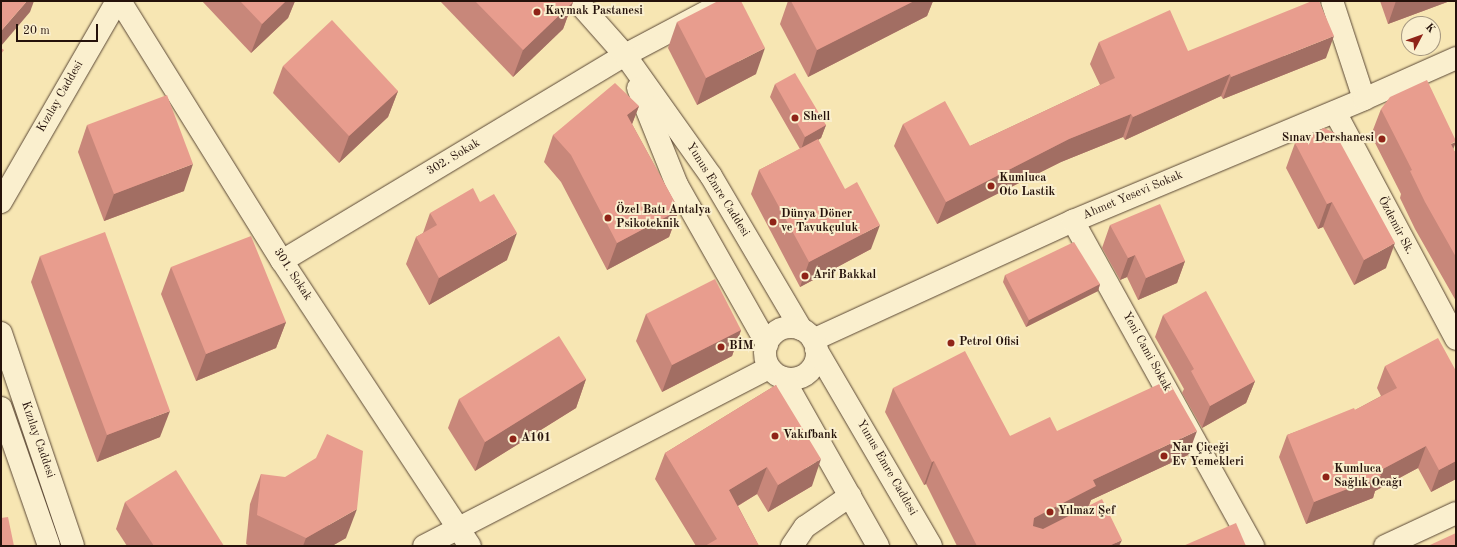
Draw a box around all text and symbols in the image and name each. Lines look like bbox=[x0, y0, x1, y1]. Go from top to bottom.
place label: Kaymak Pastanesi bbox=[545, 5, 643, 19]
marker: Kaymak Pastanesi bbox=[532, 7, 542, 17]
scale bar bbox=[18, 16, 100, 42]
north arrow bbox=[1401, 16, 1441, 56]
text: K bbox=[1423, 22, 1437, 35]
text: 20 m bbox=[23, 25, 50, 37]
street label: Kızılay Caddesi bbox=[35, 59, 87, 135]
place label: Shell bbox=[803, 111, 830, 125]
marker: Shell bbox=[790, 113, 800, 123]
place label: Sınav Dershanesi bbox=[1282, 132, 1374, 146]
marker: Sınav Dershanesi bbox=[1377, 134, 1387, 144]
street label: 302. Sokak bbox=[425, 137, 483, 179]
street label: Yunus Emre Caddesi bbox=[682, 140, 752, 240]
street label: Ahmet Yesevi Sokak bbox=[1081, 168, 1185, 224]
place label: Kumluca Oto Lastik bbox=[999, 172, 1055, 200]
marker: Kumluca Oto Lastik bbox=[986, 181, 996, 191]
street label: Özdemir Sk. bbox=[1374, 195, 1416, 257]
place label: Özel Batı Antalya Psikoteknik bbox=[616, 204, 710, 232]
place label: Dünya Döner ve Tavukçuluk bbox=[781, 208, 858, 236]
marker: Özel Batı Antalya Psikoteknik bbox=[603, 213, 613, 223]
marker: Dünya Döner ve Tavukçuluk bbox=[768, 217, 778, 227]
street label: 301. Sokak bbox=[270, 246, 314, 304]
place label: Arif Bakkal bbox=[813, 269, 876, 283]
marker: Arif Bakkal bbox=[800, 271, 810, 281]
street label: Yeni Cami Sokak bbox=[1118, 310, 1174, 394]
place label: Petrol Ofisi bbox=[959, 336, 1019, 350]
marker: Petrol Ofisi bbox=[946, 338, 956, 348]
place label: BİM bbox=[729, 340, 753, 354]
marker: BİM bbox=[716, 342, 726, 352]
street label: Kızılay Caddesi bbox=[17, 400, 57, 480]
street label: Yunus Emre Caddesi bbox=[853, 418, 919, 518]
place label: Vakıfbank bbox=[783, 429, 838, 443]
marker: Vakıfbank bbox=[770, 431, 780, 441]
place label: A101 bbox=[521, 432, 551, 446]
marker: A101 bbox=[508, 434, 518, 444]
place label: Nar Çiçeği Ev Yemekleri bbox=[1172, 442, 1244, 470]
marker: Nar Çiçeği Ev Yemekleri bbox=[1159, 451, 1169, 461]
place label: Kumluca Sağlık Ocağı bbox=[1334, 463, 1402, 491]
marker: Kumluca Sağlık Ocağı bbox=[1321, 472, 1331, 482]
place label: Yılmaz Şef bbox=[1058, 505, 1115, 519]
marker: Yılmaz Şef bbox=[1045, 507, 1055, 517]

